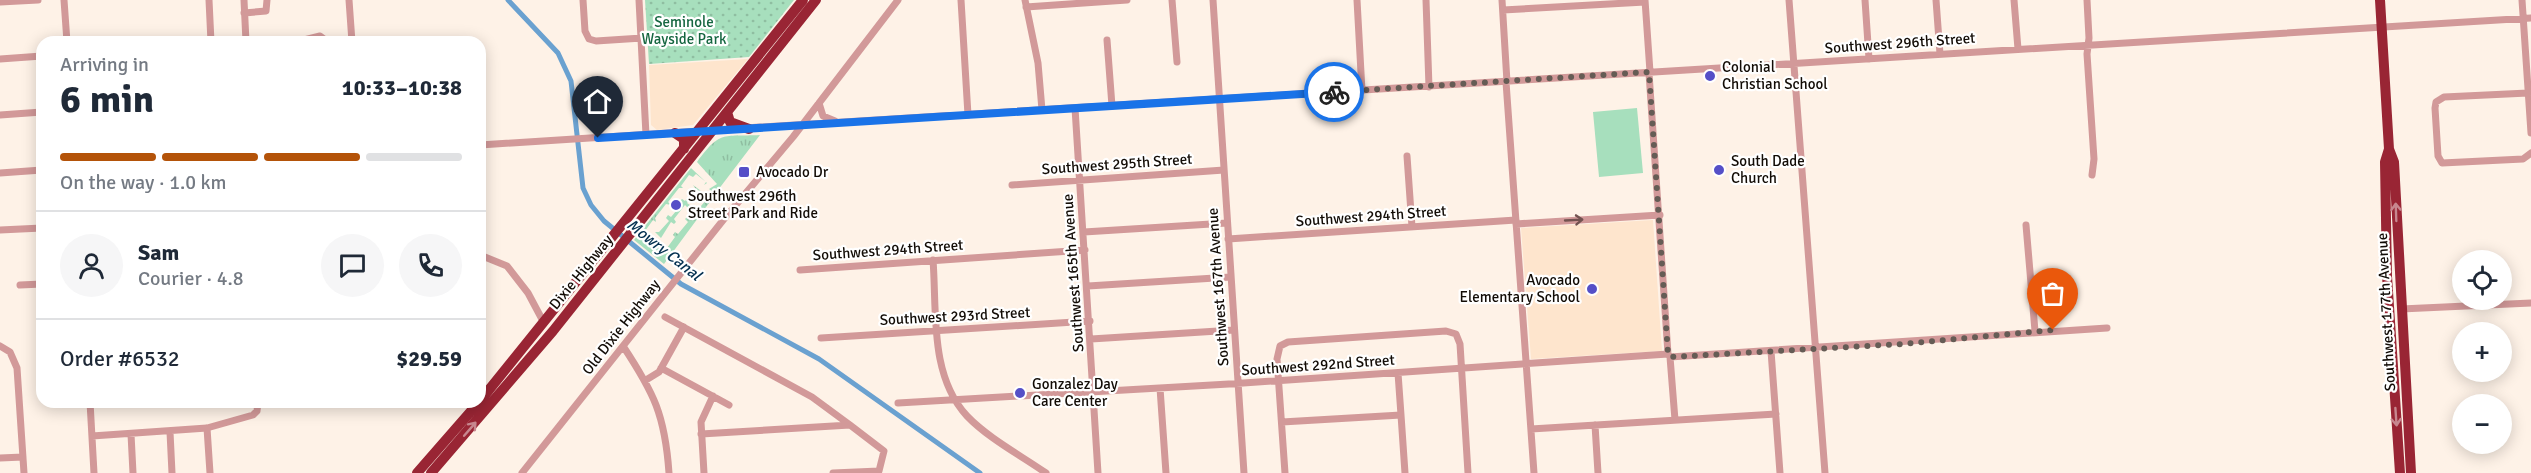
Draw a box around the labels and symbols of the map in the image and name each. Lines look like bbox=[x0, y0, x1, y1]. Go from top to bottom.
park label: Seminole Wayside Park bbox=[642, 13, 727, 48]
street label: Southwest 296th Street bbox=[1824, 29, 1976, 57]
place label: Colonial Christian School bbox=[1722, 58, 1828, 93]
courier bbox=[1304, 62, 1364, 122]
marker: Colonial Christian School bbox=[1703, 69, 1717, 83]
pin bbox=[572, 76, 623, 138]
street label: Southwest 295th Street bbox=[1041, 150, 1193, 178]
place label: South Dade Church bbox=[1731, 152, 1805, 187]
place label: Avocado Dr bbox=[756, 163, 829, 181]
marker: South Dade Church bbox=[1712, 163, 1726, 177]
marker: Avocado Dr bbox=[737, 165, 751, 179]
place label: Southwest 296th Street Park and Ride bbox=[688, 187, 818, 222]
street label: Southwest 165th Avenue bbox=[1058, 193, 1088, 353]
marker: Southwest 296th Street Park and Ride bbox=[669, 198, 683, 212]
street label: Southwest 294th Street bbox=[1295, 202, 1447, 230]
one-way arrow bbox=[2390, 203, 2401, 223]
street label: Southwest 167th Avenue bbox=[1203, 207, 1233, 367]
water label: Mowry Canal bbox=[623, 215, 706, 286]
one-way arrow bbox=[1564, 215, 1584, 226]
street label: Dixie Highway bbox=[545, 231, 617, 313]
street label: Southwest 177th Avenue bbox=[2373, 232, 2399, 392]
street label: Southwest 294th Street bbox=[812, 236, 964, 264]
pin bbox=[2027, 268, 2078, 330]
place label: Avocado Elementary School bbox=[1459, 271, 1580, 306]
street label: Old Dixie Highway bbox=[578, 276, 664, 378]
marker: Avocado Elementary School bbox=[1585, 282, 1599, 296]
street label: Southwest 293rd Street bbox=[879, 303, 1031, 329]
street label: Southwest 292nd Street bbox=[1241, 351, 1395, 379]
place label: Gonzalez Day Care Center bbox=[1032, 375, 1118, 410]
marker: Gonzalez Day Care Center bbox=[1013, 386, 1027, 400]
one-way arrow bbox=[2391, 406, 2402, 426]
one-way arrow bbox=[463, 422, 477, 437]

